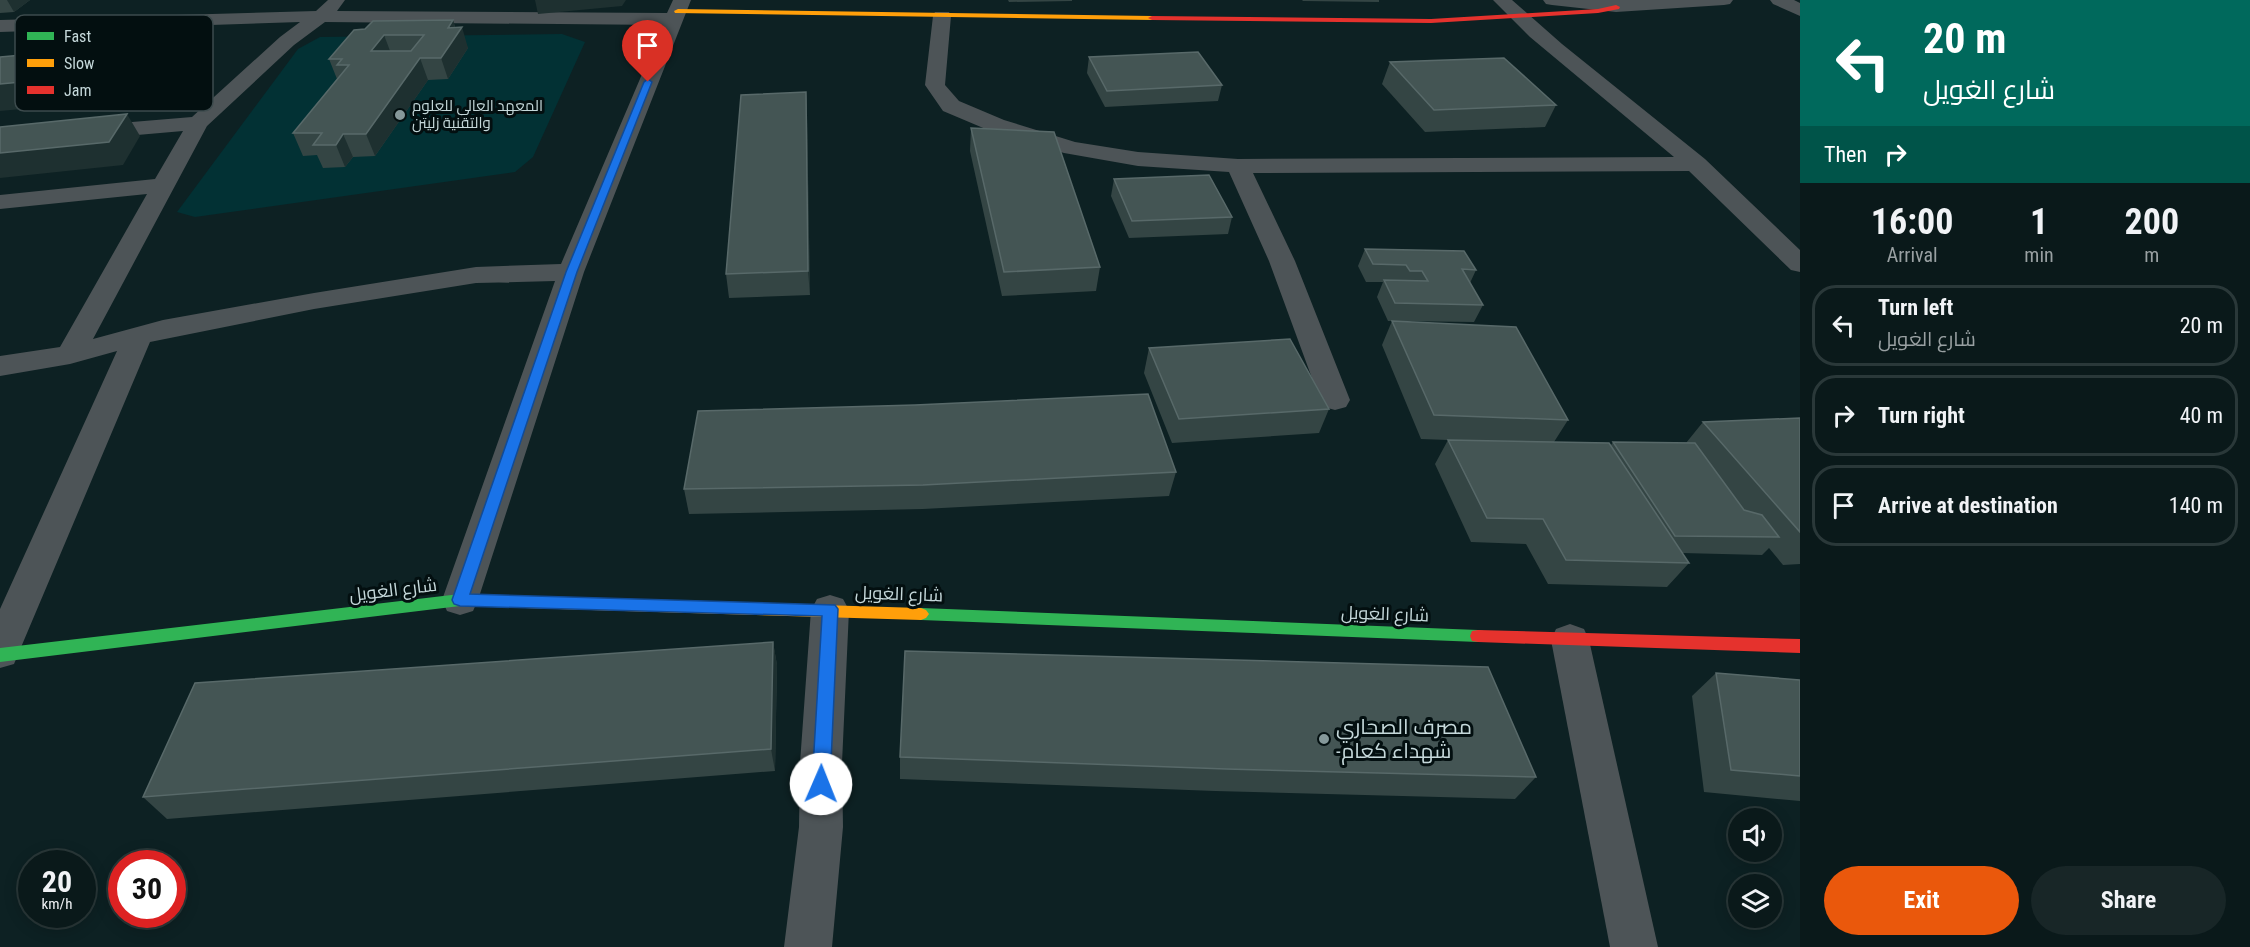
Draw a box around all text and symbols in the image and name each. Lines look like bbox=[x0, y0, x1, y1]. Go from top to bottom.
text: 20 m bbox=[1923, 14, 2006, 63]
legend bbox=[15, 15, 213, 111]
pin bbox=[622, 20, 673, 82]
icon: left bbox=[1824, 24, 1902, 102]
text: Fast bbox=[64, 27, 91, 46]
icon: arrive bbox=[631, 29, 664, 62]
text: Slow bbox=[64, 54, 94, 73]
text: شارع الغويل bbox=[1923, 74, 2055, 106]
text: Jam bbox=[64, 81, 91, 100]
place label: المعهد العالي للعلوم والتقنية زليتن bbox=[412, 97, 543, 133]
marker: المعهد العالي للعلوم والتقنية زليتن bbox=[393, 108, 407, 122]
icon: right bbox=[1879, 138, 1912, 171]
text: Then bbox=[1824, 142, 1867, 167]
text: 16:00 bbox=[1871, 201, 1953, 243]
text: 1 bbox=[2030, 201, 2048, 243]
text: 200 bbox=[2125, 201, 2179, 243]
text: Arrival bbox=[1887, 243, 1938, 267]
text: min bbox=[2024, 243, 2054, 267]
text: m bbox=[2144, 243, 2159, 267]
text: Turn left bbox=[1878, 295, 1953, 320]
icon: left bbox=[1827, 309, 1860, 342]
text: 20 m bbox=[2180, 313, 2223, 338]
text: شارع الغويل bbox=[1878, 327, 1976, 351]
icon: right bbox=[1827, 399, 1860, 432]
text: Turn right bbox=[1878, 403, 1965, 428]
text: 40 m bbox=[2180, 403, 2223, 428]
icon: arrive bbox=[1827, 489, 1860, 522]
text: Arrive at destination bbox=[1878, 493, 2058, 518]
text: 140 m bbox=[2169, 493, 2223, 518]
street label: شارع الغويل bbox=[348, 574, 438, 607]
street label: شارع الغويل bbox=[855, 581, 943, 608]
street label: شارع الغويل bbox=[1341, 601, 1429, 628]
place label: مصرف الصحاري -شهداء كعام bbox=[1336, 715, 1472, 765]
marker: مصرف الصحاري -شهداء كعام bbox=[1317, 732, 1331, 746]
position arrow bbox=[789, 752, 853, 816]
map controls bbox=[1728, 808, 1782, 928]
button: sound bbox=[1728, 808, 1782, 862]
speed limit sign: 30 bbox=[108, 850, 186, 928]
text: 20 bbox=[42, 864, 72, 899]
button: Exit bbox=[1824, 866, 2019, 935]
button: Share bbox=[2031, 866, 2226, 935]
button: layers bbox=[1728, 874, 1782, 928]
text: km/h bbox=[42, 895, 72, 913]

